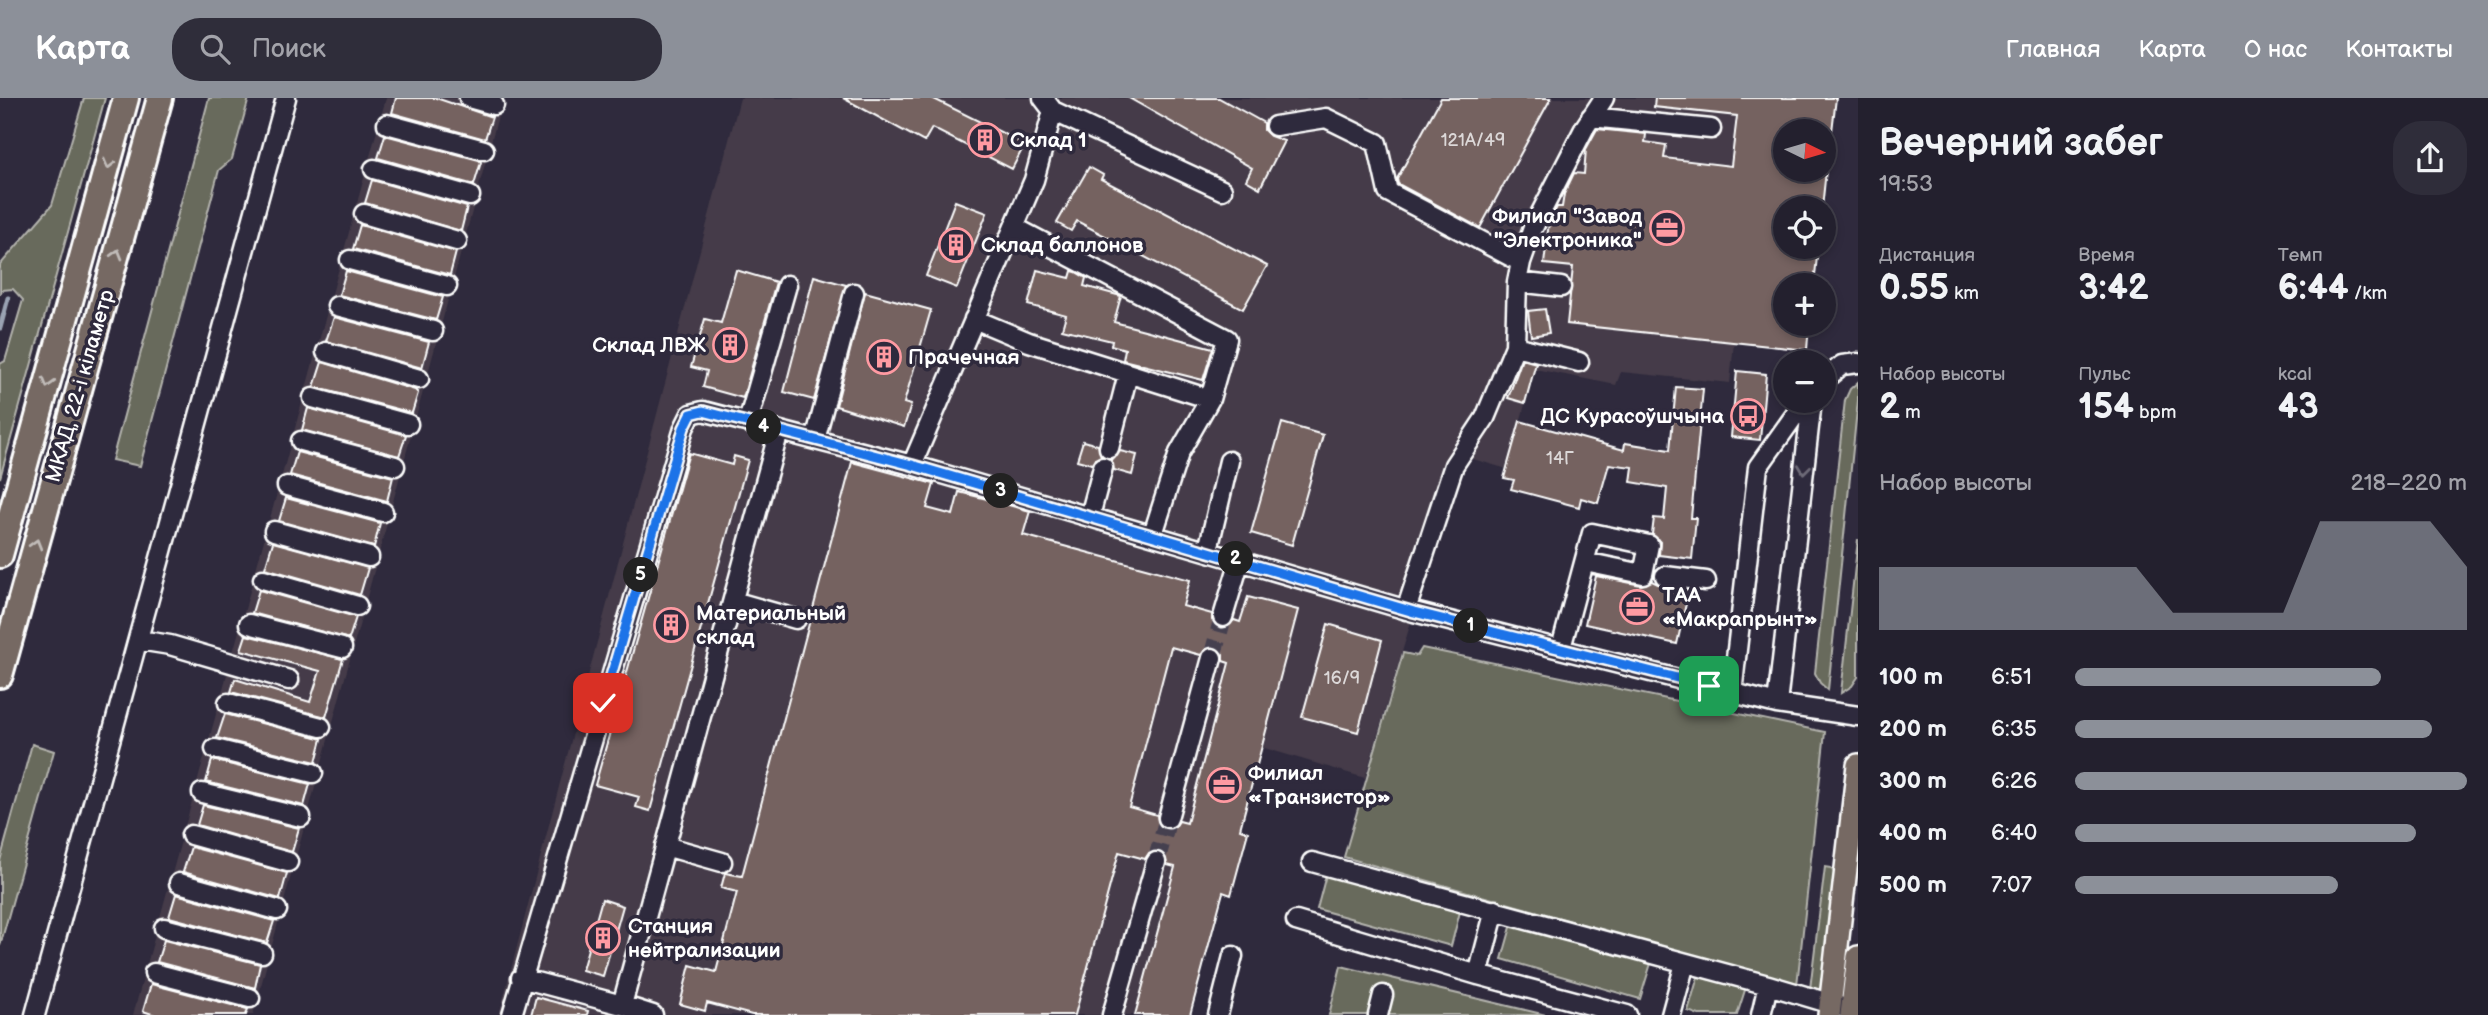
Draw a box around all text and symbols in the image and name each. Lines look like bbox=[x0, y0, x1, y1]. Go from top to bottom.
search box bbox=[172, 18, 662, 81]
text: Карта bbox=[35, 29, 130, 69]
icon: search bbox=[196, 30, 234, 68]
text: Поиск bbox=[252, 34, 326, 65]
text: Главная bbox=[2006, 35, 2100, 64]
text: Карта bbox=[2138, 35, 2206, 64]
text: О нас bbox=[2244, 35, 2307, 64]
text: Контакты bbox=[2345, 35, 2453, 64]
north arrow bbox=[1773, 119, 1836, 182]
map controls bbox=[1773, 119, 1836, 413]
building icon: Склад 1 bbox=[966, 121, 1004, 159]
text: Вечерний забег bbox=[1879, 121, 2163, 166]
button: share bbox=[2393, 121, 2467, 195]
place label: Склад 1 bbox=[1010, 128, 1087, 153]
house number: 121А/49 bbox=[1441, 130, 1505, 151]
one-way arrow bbox=[103, 158, 117, 170]
text: 19:53 bbox=[1879, 170, 1933, 198]
button: locate bbox=[1773, 196, 1836, 259]
place label: Филиал "Завод "Электроника" bbox=[1492, 204, 1642, 253]
office icon: Филиал "Завод "Электроника" bbox=[1648, 209, 1686, 247]
building icon: Склад баллонов bbox=[937, 226, 975, 264]
place label: Склад баллонов bbox=[981, 233, 1144, 258]
text: Дистанция bbox=[1879, 244, 1975, 267]
text: Время bbox=[2078, 244, 2135, 267]
text: Темп bbox=[2278, 244, 2323, 267]
one-way arrow bbox=[109, 248, 123, 260]
text: 0.55 bbox=[1879, 267, 1949, 310]
text: 3:42 bbox=[2078, 267, 2149, 310]
text: 6:44 bbox=[2278, 267, 2349, 310]
button: + bbox=[1773, 273, 1836, 336]
text: km bbox=[1949, 282, 1979, 305]
text: /km bbox=[2349, 282, 2387, 305]
street label: МКАД, 22-і кіламетр bbox=[41, 287, 120, 485]
building icon: Склад ЛВЖ bbox=[711, 326, 749, 364]
place label: Склад ЛВЖ bbox=[592, 333, 706, 358]
building icon: Прачечная bbox=[865, 338, 903, 376]
place label: Прачечная bbox=[908, 345, 1020, 370]
button: − bbox=[1773, 350, 1836, 413]
text: Набор высоты bbox=[1879, 363, 2005, 386]
text: Пульс bbox=[2078, 363, 2131, 386]
text: kcal bbox=[2278, 363, 2312, 386]
one-way arrow bbox=[42, 377, 56, 389]
text: 2 bbox=[1879, 386, 1900, 429]
text: 154 bbox=[2078, 386, 2134, 429]
text: 43 bbox=[2278, 386, 2319, 429]
bus stop icon: ДС Курасоўшчына bbox=[1729, 397, 1767, 435]
text: m bbox=[1900, 401, 1921, 424]
text: bpm bbox=[2134, 401, 2176, 424]
place label: ДС Курасоўшчына bbox=[1540, 404, 1725, 429]
pin: 4 bbox=[746, 410, 782, 444]
text: 4 bbox=[758, 415, 769, 438]
house number: 14Г bbox=[1546, 448, 1574, 469]
one-way arrow bbox=[1797, 463, 1812, 474]
text: Набор высоты bbox=[1879, 469, 2032, 497]
text: 218–220 m bbox=[2350, 469, 2467, 497]
pin: 3 bbox=[984, 474, 1018, 508]
text: 3 bbox=[995, 479, 1006, 502]
one-way arrow bbox=[28, 538, 42, 550]
pin: 2 bbox=[1218, 542, 1254, 576]
text: 2 bbox=[1230, 547, 1241, 570]
pin: 5 bbox=[624, 558, 658, 592]
text: 5 bbox=[635, 563, 646, 586]
place label: ТАА «Макрапрынт» bbox=[1662, 583, 1818, 632]
office icon: ТАА «Макрапрынт» bbox=[1618, 588, 1656, 626]
place label: Материальный склад bbox=[696, 601, 846, 650]
building icon: Материальный склад bbox=[652, 606, 690, 644]
pin: 1 bbox=[1454, 608, 1488, 644]
text: 1 bbox=[1467, 614, 1475, 637]
pin bbox=[1679, 656, 1739, 716]
text: 100 m bbox=[1879, 663, 1943, 691]
text: 6:51 bbox=[1991, 663, 2032, 691]
icon: arrive bbox=[1690, 667, 1728, 705]
house number: 16/9 bbox=[1324, 668, 1360, 689]
pin bbox=[573, 673, 633, 733]
icon: check bbox=[584, 684, 622, 722]
text: 200 m bbox=[1879, 715, 1947, 743]
text: 6:35 bbox=[1991, 715, 2037, 743]
place label: Филиал «Транзистор» bbox=[1248, 761, 1391, 810]
office icon: Филиал «Транзистор» bbox=[1205, 766, 1243, 804]
text: 300 m bbox=[1879, 767, 1947, 795]
text: 6:26 bbox=[1991, 767, 2037, 795]
text: 400 m bbox=[1879, 819, 1947, 847]
text: 6:40 bbox=[1991, 819, 2037, 847]
text: 500 m bbox=[1879, 871, 1947, 899]
text: 7:07 bbox=[1991, 871, 2032, 899]
place label: Станция нейтрализации bbox=[628, 914, 781, 963]
building icon: Станция нейтрализации bbox=[584, 919, 622, 957]

